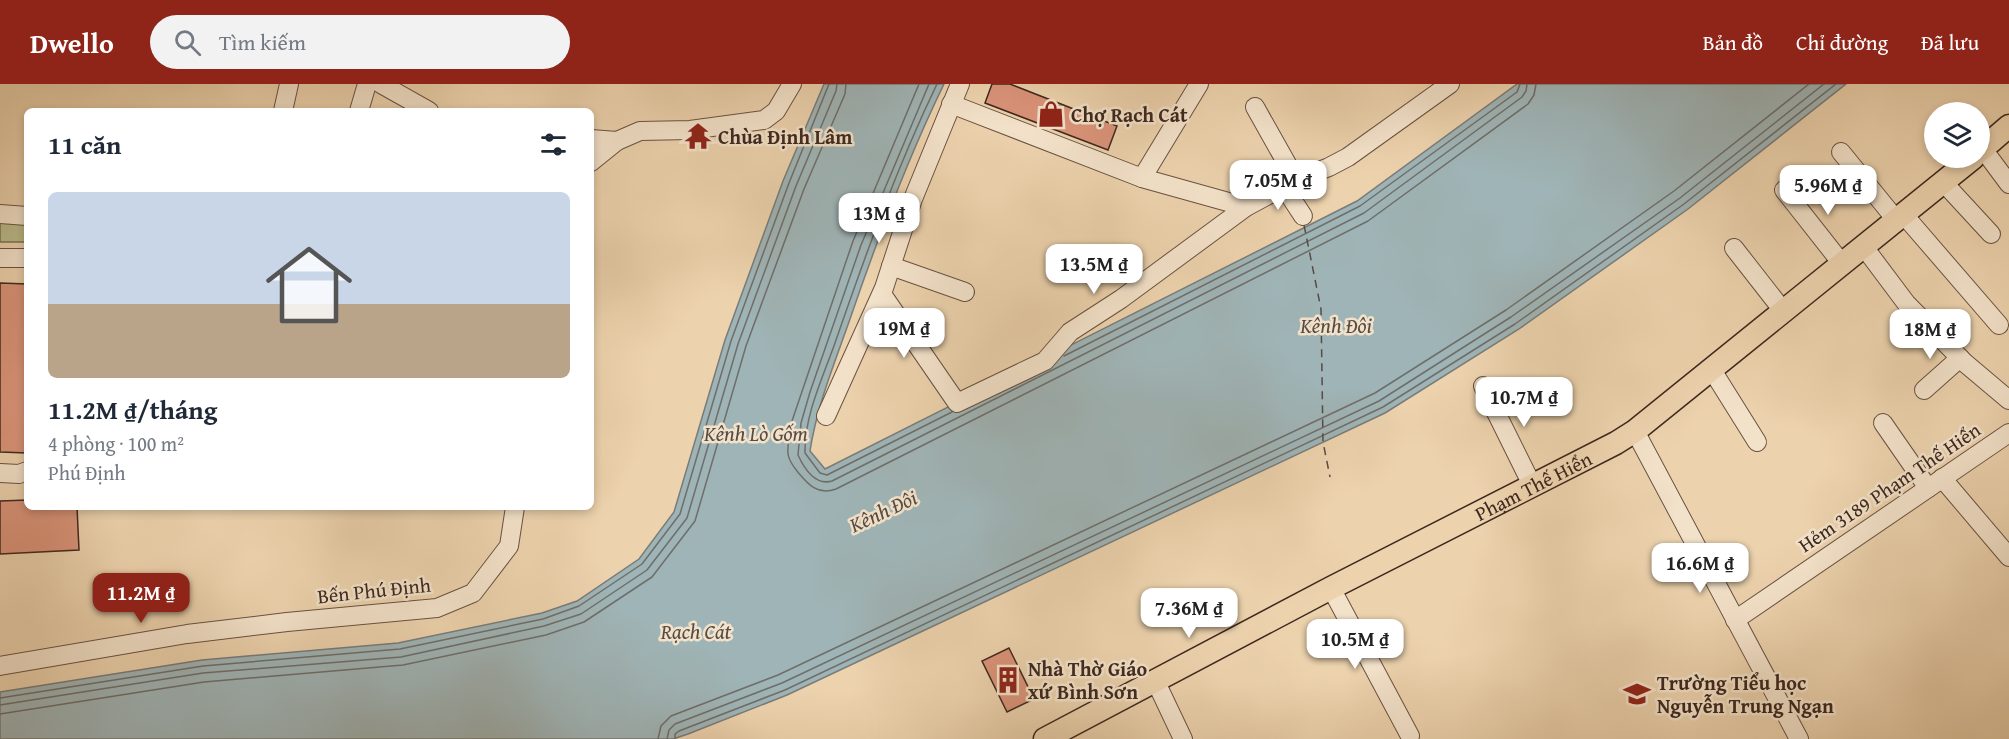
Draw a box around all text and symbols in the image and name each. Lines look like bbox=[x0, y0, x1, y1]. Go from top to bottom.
search box bbox=[150, 15, 570, 69]
text: Dwello bbox=[30, 22, 114, 63]
icon: search bbox=[171, 26, 204, 59]
text: Tìm kiếm bbox=[219, 26, 306, 58]
text: Bản đồ bbox=[1703, 27, 1763, 58]
text: Chỉ đường bbox=[1796, 27, 1888, 58]
text: Đã lưu bbox=[1921, 27, 1979, 58]
shop icon: Chợ Rạch Cát bbox=[1036, 99, 1066, 129]
place label: Chợ Rạch Cát bbox=[1071, 100, 1188, 129]
map controls bbox=[1924, 102, 1990, 168]
button: layers bbox=[1924, 102, 1990, 168]
temple icon: Chùa Định Lâm bbox=[683, 121, 713, 151]
place label: Chùa Định Lâm bbox=[718, 122, 852, 151]
text: 11 căn bbox=[48, 125, 121, 164]
icon: filters bbox=[537, 128, 570, 161]
pin: 7.05M ₫ bbox=[1223, 160, 1333, 211]
text: 7.05M ₫ bbox=[1244, 165, 1312, 194]
pin: 5.96M ₫ bbox=[1773, 165, 1883, 216]
text: 5.96M ₫ bbox=[1794, 170, 1862, 199]
pin: 13M ₫ bbox=[837, 193, 921, 244]
text: 13M ₫ bbox=[853, 198, 905, 227]
icon: home bbox=[255, 231, 363, 339]
pin: 13.5M ₫ bbox=[1039, 244, 1149, 295]
text: 13.5M ₫ bbox=[1060, 249, 1128, 278]
pin: 19M ₫ bbox=[862, 308, 946, 359]
pin: 18M ₫ bbox=[1888, 309, 1972, 360]
water label: Kênh Đôi bbox=[1299, 310, 1372, 341]
text: 19M ₫ bbox=[878, 313, 930, 342]
text: 18M ₫ bbox=[1904, 314, 1956, 343]
pin: 10.7M ₫ bbox=[1469, 377, 1579, 428]
text: 10.7M ₫ bbox=[1490, 382, 1558, 411]
text: 11.2M ₫/tháng bbox=[48, 390, 217, 429]
street label: Hẻm 3189 Phạm Thế Hiển bbox=[1792, 415, 1986, 559]
water label: Kênh Lò Gốm bbox=[703, 418, 808, 449]
text: 4 phòng · 100 m² bbox=[48, 429, 184, 458]
street label: Phạm Thế Hiển bbox=[1469, 443, 1597, 527]
text: Phú Định bbox=[48, 458, 125, 487]
water label: Kênh Đôi bbox=[843, 482, 923, 541]
pin: 16.6M ₫ bbox=[1645, 543, 1755, 594]
text: 16.6M ₫ bbox=[1666, 548, 1734, 577]
street label: Bến Phú Định bbox=[316, 570, 432, 610]
pin: 11.2M ₫ bbox=[86, 573, 196, 624]
text: 11.2M ₫ bbox=[107, 578, 175, 607]
pin: 7.36M ₫ bbox=[1134, 588, 1244, 639]
text: 7.36M ₫ bbox=[1155, 593, 1223, 622]
water label: Rạch Cát bbox=[660, 616, 732, 647]
pin: 10.5M ₫ bbox=[1300, 619, 1410, 670]
text: 10.5M ₫ bbox=[1321, 624, 1389, 653]
place label: Nhà Thờ Giáo xứ Bình Sơn bbox=[1028, 654, 1148, 706]
building icon: Nhà Thờ Giáo xứ Bình Sơn bbox=[993, 665, 1023, 695]
place label: Trường Tiểu học Nguyễn Trung Ngạn bbox=[1657, 668, 1834, 720]
school or university icon: Trường Tiểu học Nguyễn Trung Ngạn bbox=[1622, 679, 1652, 709]

